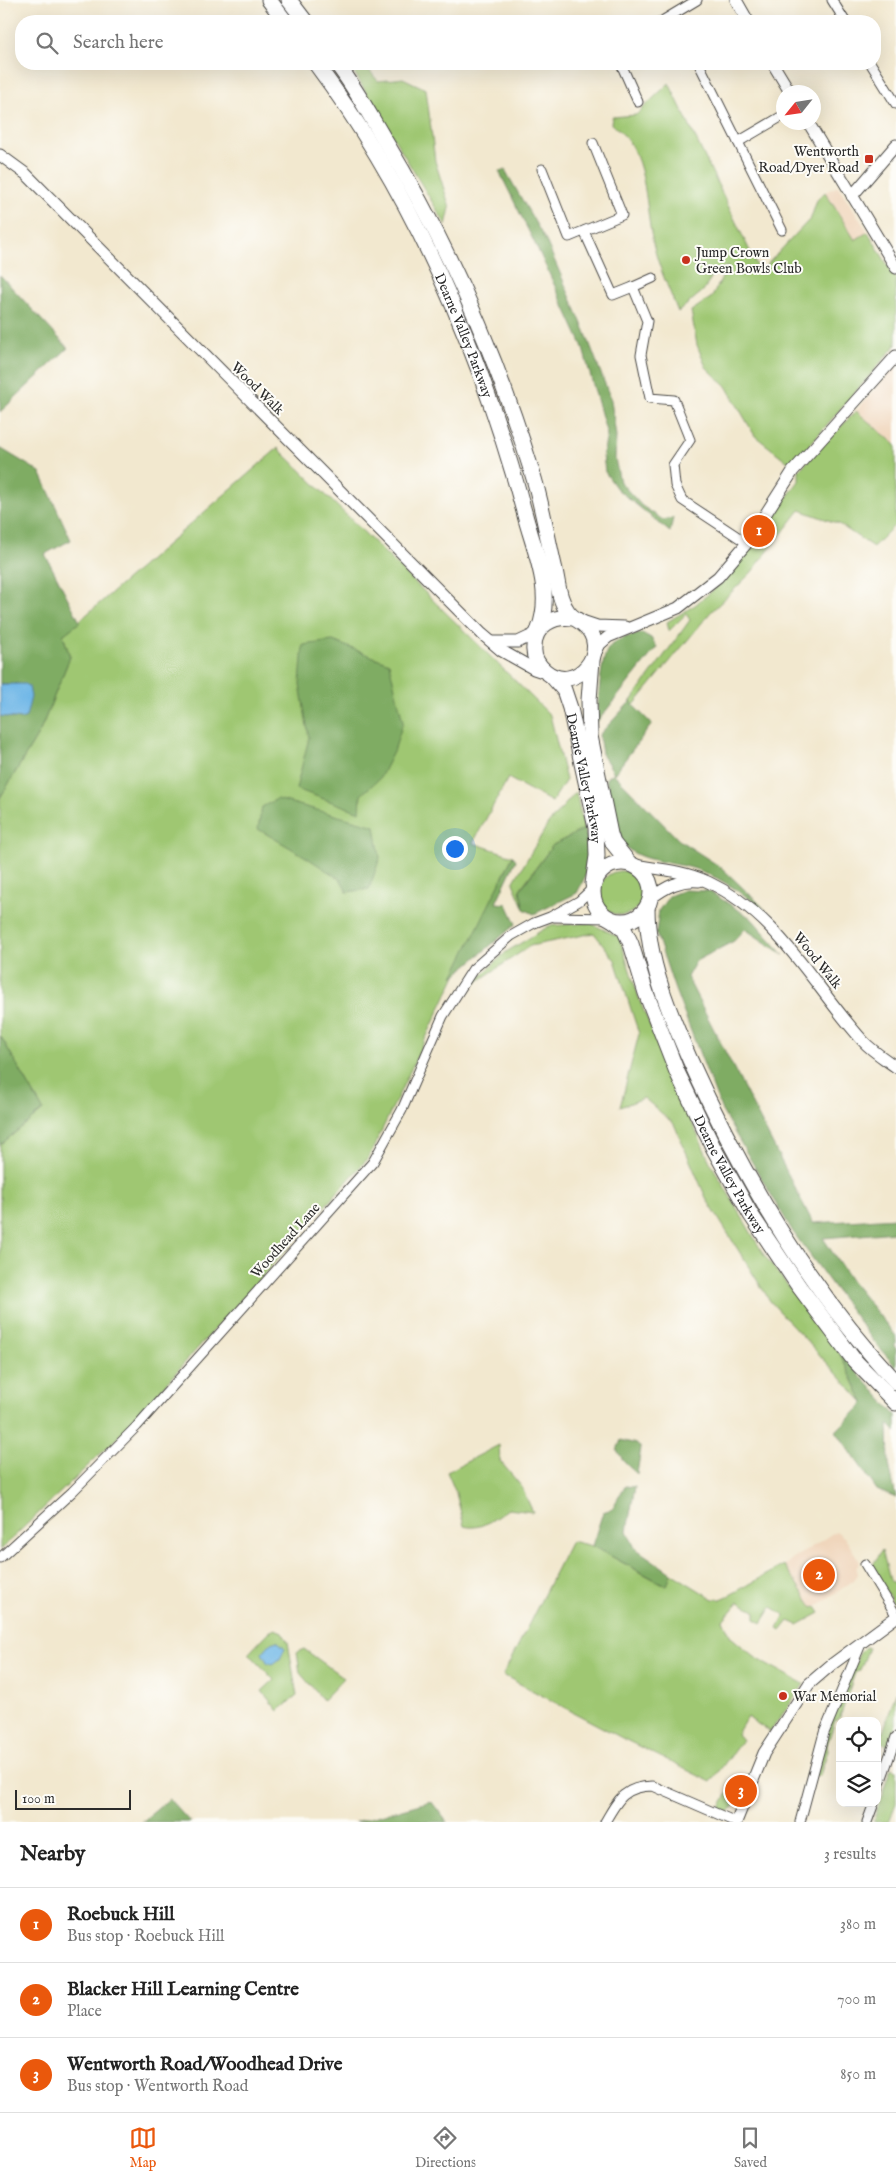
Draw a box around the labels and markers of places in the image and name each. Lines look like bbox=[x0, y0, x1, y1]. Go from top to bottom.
place label: Wentworth Road/Dyer Road bbox=[758, 143, 860, 177]
marker: Wentworth Road/Dyer Road bbox=[863, 153, 875, 165]
place label: Jump Crown Green Bowls Club bbox=[694, 244, 802, 278]
marker: Jump Crown Green Bowls Club bbox=[680, 254, 692, 266]
pin: 1 bbox=[743, 512, 775, 550]
pin: 2 bbox=[803, 1556, 835, 1594]
place label: War Memorial bbox=[793, 1688, 876, 1706]
marker: War Memorial bbox=[777, 1690, 789, 1702]
pin: 3 bbox=[725, 1772, 757, 1810]

